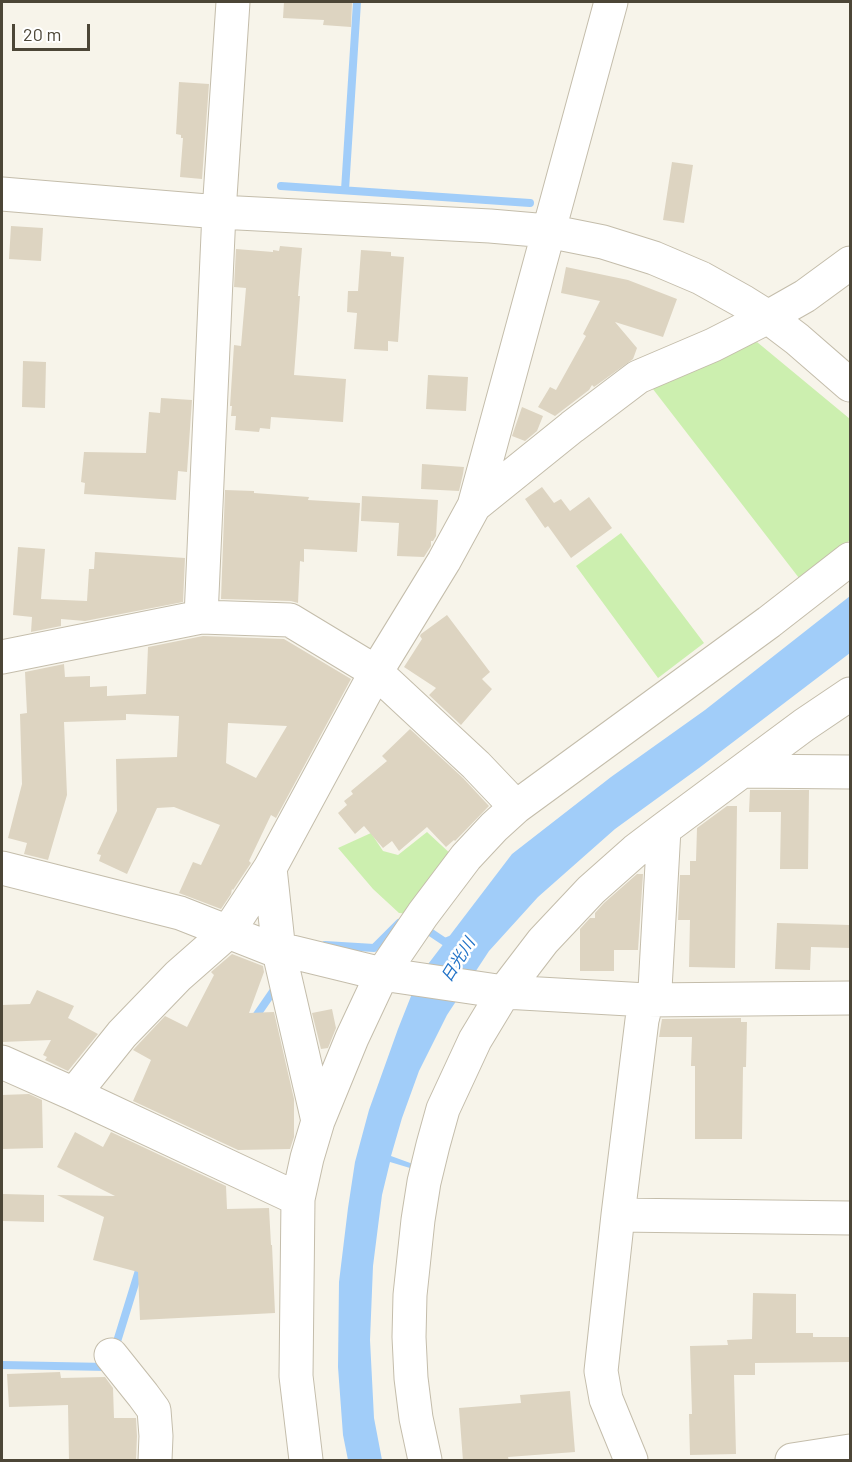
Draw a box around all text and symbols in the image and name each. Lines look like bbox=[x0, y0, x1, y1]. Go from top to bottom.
scale bar bbox=[15, 12, 93, 50]
text: 20 m bbox=[23, 23, 61, 45]
water label: 日光川 bbox=[437, 935, 479, 985]

